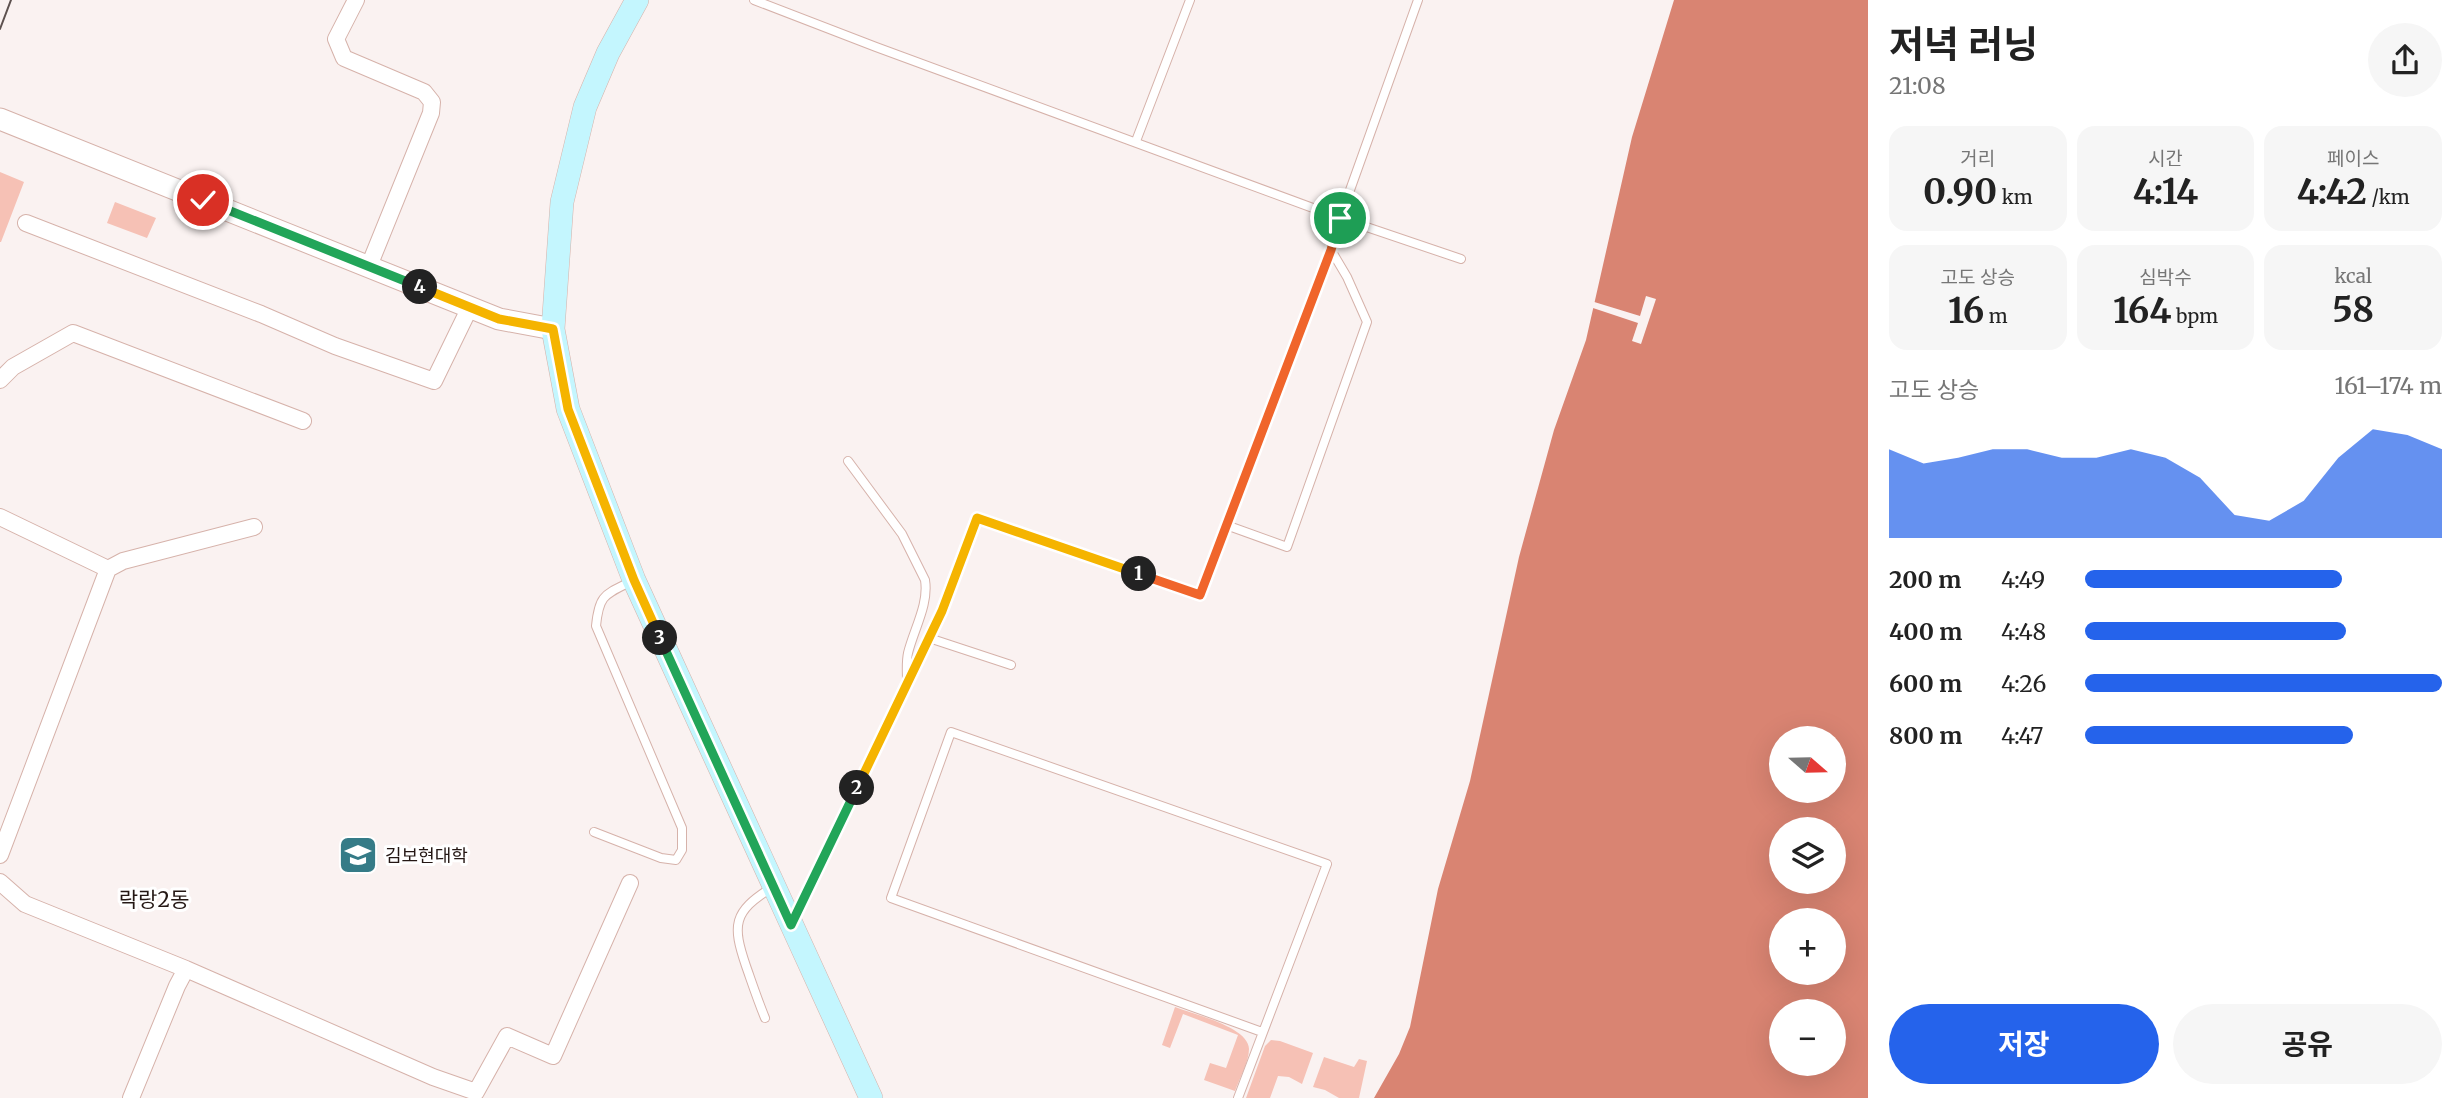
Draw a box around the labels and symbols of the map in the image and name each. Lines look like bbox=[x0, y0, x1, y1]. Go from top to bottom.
pin bbox=[173, 170, 233, 230]
pin bbox=[1310, 188, 1370, 248]
pin: 4 bbox=[402, 270, 438, 304]
pin: 1 bbox=[1122, 556, 1156, 592]
pin: 3 bbox=[642, 620, 678, 656]
north arrow bbox=[1769, 726, 1846, 803]
pin: 2 bbox=[840, 770, 874, 806]
school or university icon: 김보현대학 bbox=[337, 834, 379, 876]
place label: 김보현대학 bbox=[385, 844, 468, 867]
district label: 락랑2동 bbox=[119, 886, 189, 913]

